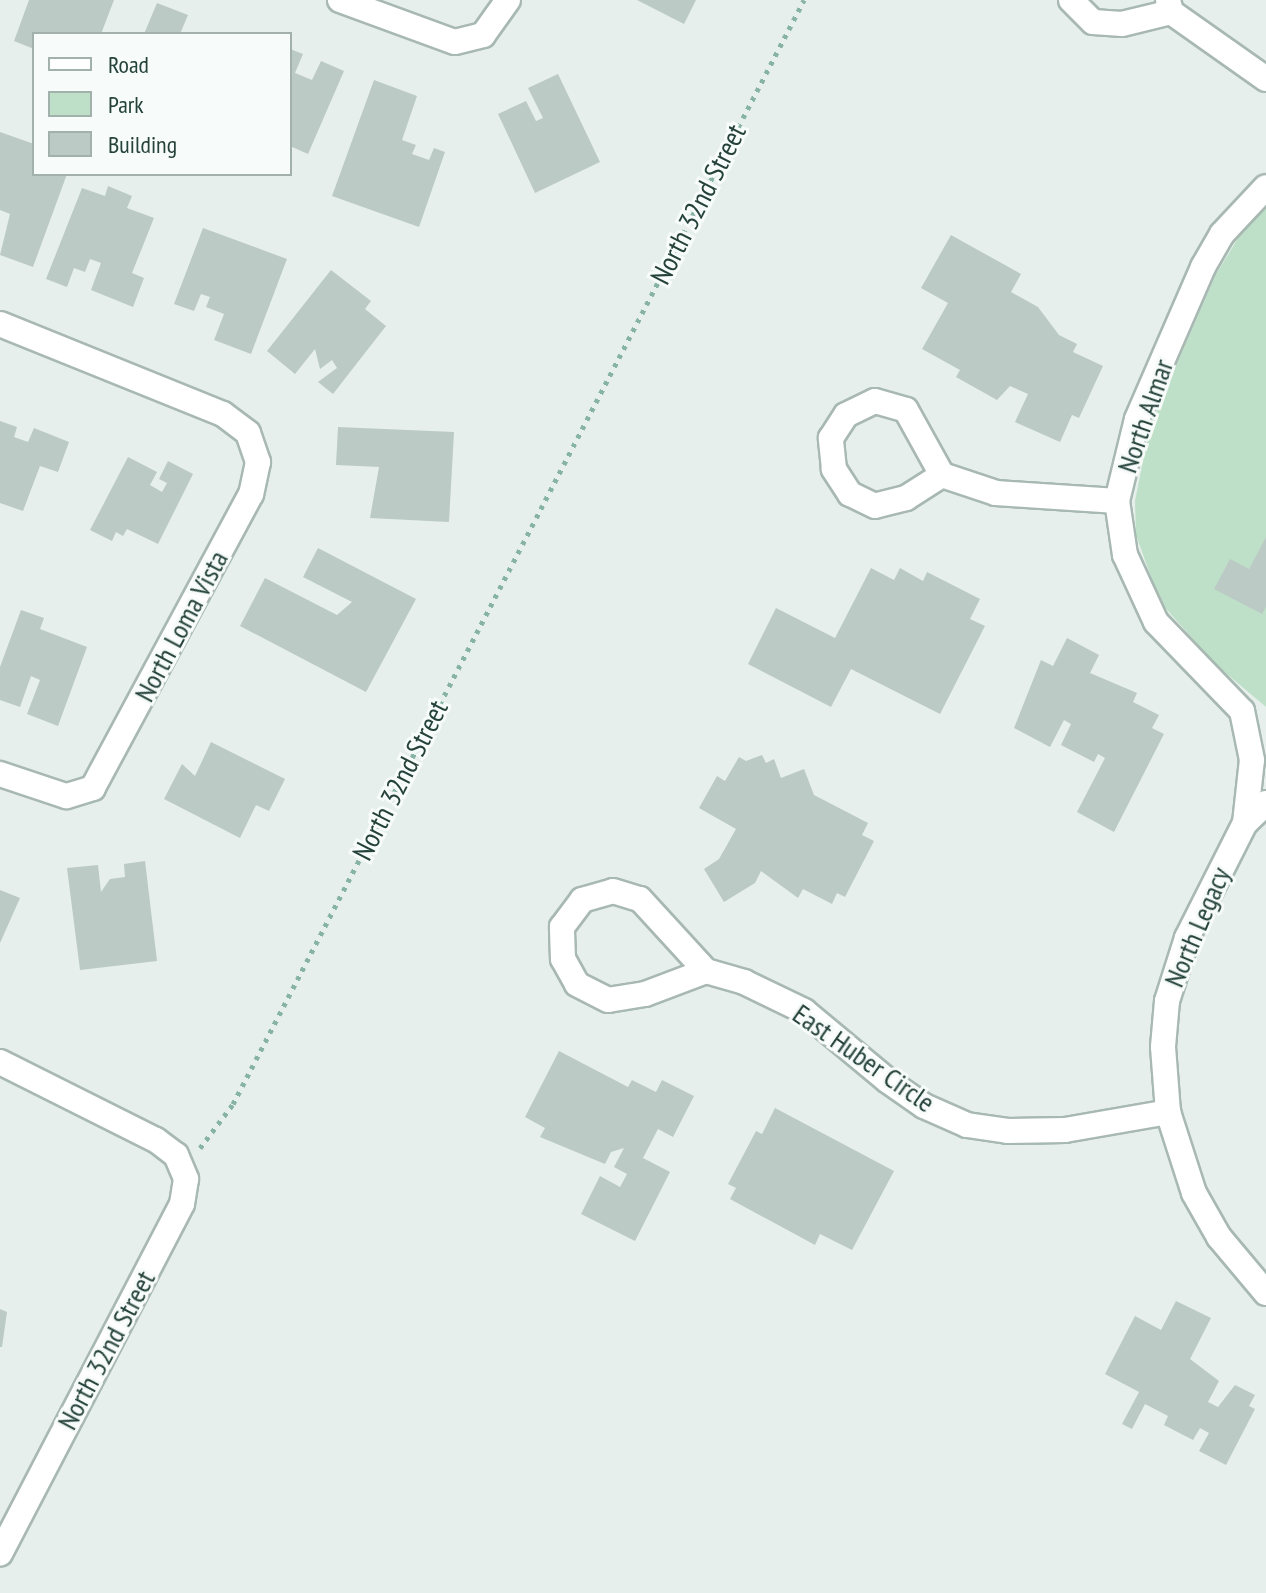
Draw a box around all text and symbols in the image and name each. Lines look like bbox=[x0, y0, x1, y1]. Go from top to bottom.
legend bbox=[32, 32, 292, 176]
text: Road bbox=[108, 49, 149, 80]
text: Park bbox=[108, 89, 144, 120]
street label: North 32nd Street bbox=[643, 118, 753, 290]
text: Building bbox=[108, 129, 177, 160]
street label: North Almar bbox=[1110, 355, 1180, 477]
street label: North Loma Vista bbox=[127, 545, 235, 707]
street label: North 32nd Street bbox=[345, 694, 455, 866]
street label: North Legacy bbox=[1157, 862, 1237, 992]
street label: East Huber Circle bbox=[787, 997, 941, 1119]
street label: North 32nd Street bbox=[50, 1265, 162, 1435]

